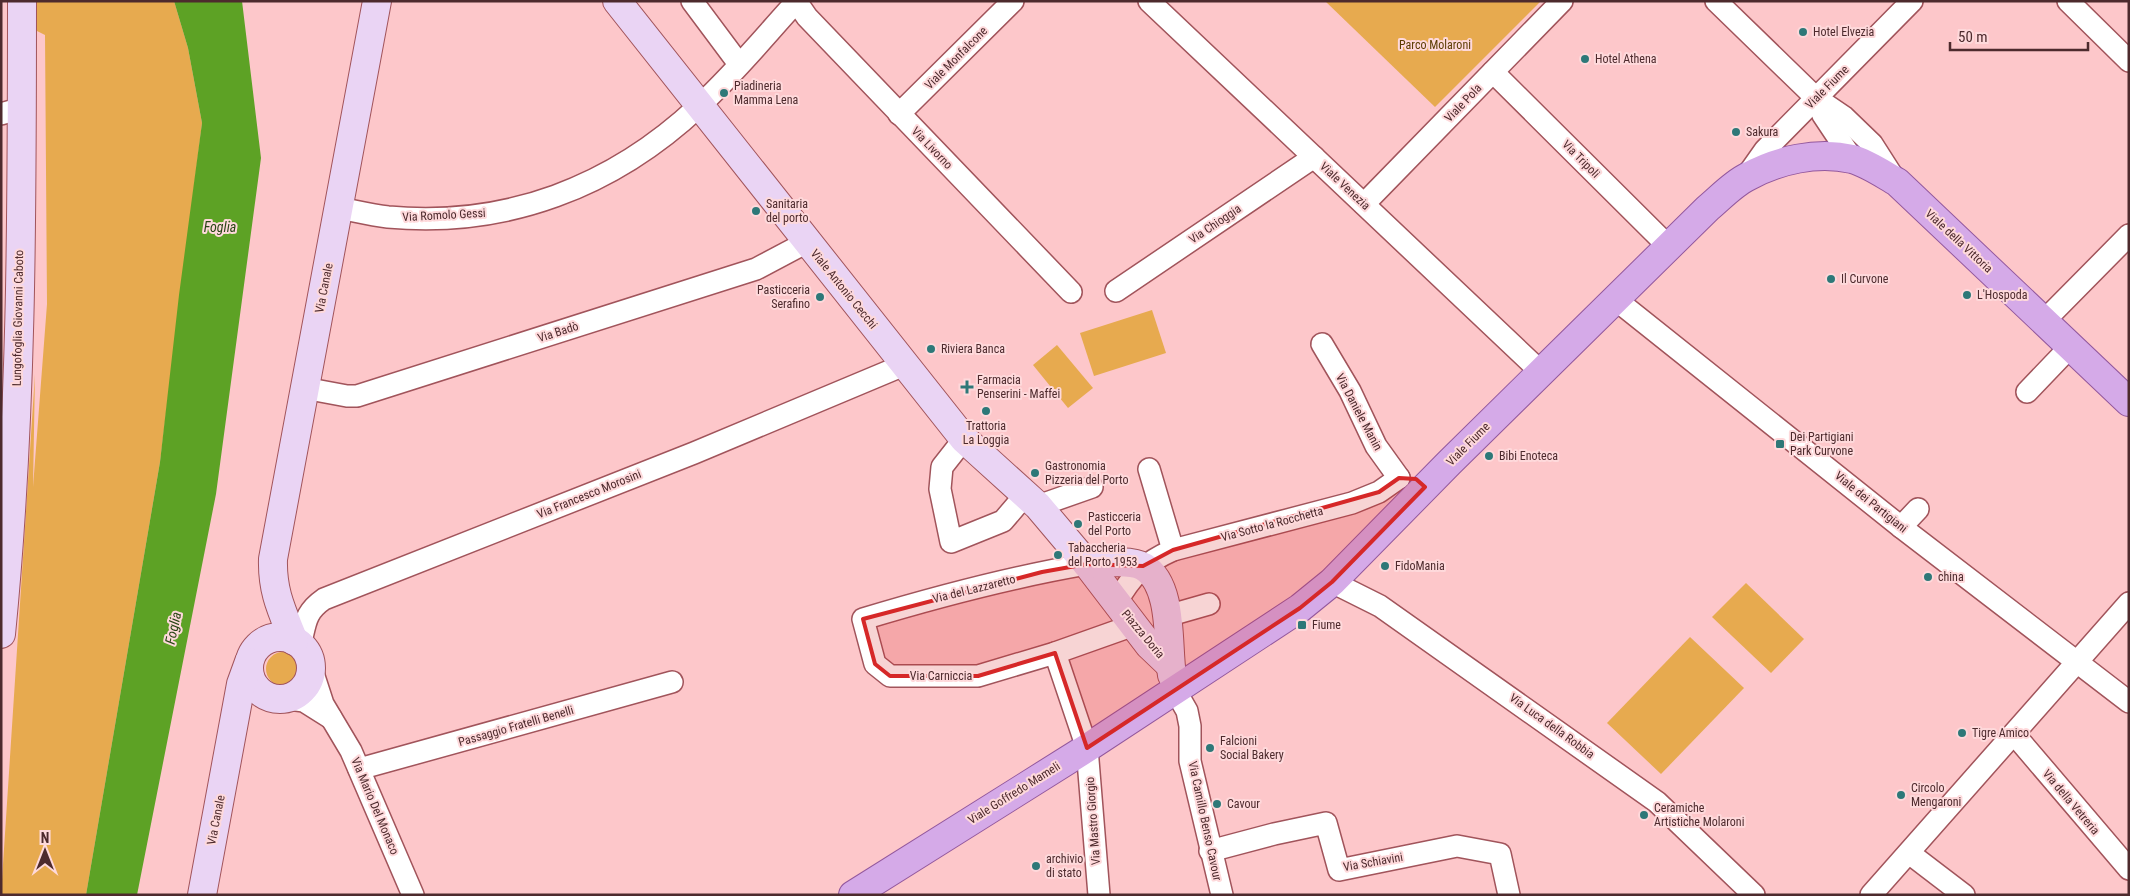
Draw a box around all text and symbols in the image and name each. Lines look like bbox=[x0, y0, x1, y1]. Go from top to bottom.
scale bar bbox=[1950, 20, 2088, 52]
street label: Viale Monfalcone bbox=[922, 24, 990, 92]
place label: Hotel Elvezia bbox=[1813, 25, 1875, 39]
marker: Hotel Elvezia bbox=[1797, 26, 1809, 38]
text: 50 m bbox=[1958, 28, 1988, 46]
park label: Parco Molaroni bbox=[1399, 38, 1471, 52]
place label: Hotel Athena bbox=[1595, 52, 1657, 66]
marker: Hotel Athena bbox=[1579, 53, 1591, 65]
street label: Viale Fiume bbox=[1802, 62, 1852, 112]
place label: Piadineria Mamma Lena bbox=[734, 79, 799, 107]
street label: Viale Pola bbox=[1441, 81, 1485, 125]
marker: Piadineria Mamma Lena bbox=[718, 87, 730, 99]
street label: Via Livorno bbox=[909, 124, 955, 172]
place label: Sakura bbox=[1746, 125, 1779, 139]
marker: Sakura bbox=[1730, 126, 1742, 138]
street label: Via Tripoli bbox=[1559, 137, 1603, 181]
street label: Viale Venezia bbox=[1317, 159, 1373, 213]
place label: Sanitaria del porto bbox=[766, 197, 808, 225]
street label: Via Chioggia bbox=[1186, 201, 1244, 246]
marker: Sanitaria del porto bbox=[750, 205, 762, 217]
street label: Via Romolo Gessi bbox=[402, 206, 486, 224]
street label: Viale della Vittoria bbox=[1923, 206, 1996, 276]
water label: Foglia bbox=[204, 219, 236, 235]
street label: Viale Antonio Cecchi bbox=[808, 247, 880, 331]
street label: Lungofoglia Giovanni Caboto bbox=[10, 250, 26, 386]
street label: Via Canale bbox=[312, 262, 336, 314]
place label: Il Curvone bbox=[1841, 272, 1889, 286]
marker: Il Curvone bbox=[1825, 273, 1837, 285]
place label: Pasticceria Serafino bbox=[757, 283, 810, 311]
place label: L'Hospoda bbox=[1977, 288, 2028, 302]
marker: L'Hospoda bbox=[1961, 289, 1973, 301]
marker: Pasticceria Serafino bbox=[814, 291, 826, 303]
street label: Via Badò bbox=[536, 319, 580, 345]
place label: Riviera Banca bbox=[941, 342, 1005, 356]
marker: Riviera Banca bbox=[925, 343, 937, 355]
street label: Via Daniele Manin bbox=[1333, 371, 1385, 453]
place label: Farmacia Penserini - Maffei bbox=[977, 373, 1060, 401]
marker: Farmacia Penserini - Maffei bbox=[961, 381, 973, 393]
marker: Trattoria La Loggia bbox=[980, 405, 992, 417]
place label: Trattoria La Loggia bbox=[963, 419, 1009, 447]
street label: Viale Fiume bbox=[1443, 419, 1493, 469]
place label: Dei Partigiani Park Curvone bbox=[1790, 430, 1854, 458]
marker: Dei Partigiani Park Curvone bbox=[1774, 438, 1786, 450]
place label: Bibi Enoteca bbox=[1499, 449, 1558, 463]
marker: Bibi Enoteca bbox=[1483, 450, 1495, 462]
place label: Gastronomia Pizzeria del Porto bbox=[1045, 459, 1128, 487]
street label: Via Francesco Morosini bbox=[535, 467, 643, 521]
marker: Gastronomia Pizzeria del Porto bbox=[1029, 467, 1041, 479]
street label: Viale dei Partigiani bbox=[1832, 469, 1910, 535]
street label: Via Sotto la Rocchetta bbox=[1219, 504, 1325, 544]
place label: Pasticceria del Porto bbox=[1088, 510, 1141, 538]
marker: Pasticceria del Porto bbox=[1072, 518, 1084, 530]
place label: Tabaccheria del Porto 1953 bbox=[1068, 541, 1138, 569]
marker: Tabaccheria del Porto 1953 bbox=[1052, 549, 1064, 561]
place label: FidoMania bbox=[1395, 559, 1445, 573]
marker: FidoMania bbox=[1379, 560, 1391, 572]
place label: china bbox=[1938, 570, 1964, 584]
marker: china bbox=[1922, 571, 1934, 583]
street label: Via del Lazzaretto bbox=[931, 572, 1017, 606]
street label: Piazza Doria bbox=[1119, 607, 1168, 661]
water label: Foglia bbox=[162, 610, 184, 646]
place label: Fiume bbox=[1312, 618, 1341, 632]
marker: Fiume bbox=[1296, 619, 1308, 631]
street label: Via Carniccia bbox=[910, 669, 972, 683]
street label: Via Luca della Robbia bbox=[1507, 690, 1597, 762]
street label: Passaggio Fratelli Benelli bbox=[457, 703, 575, 749]
place label: Tigre Amico bbox=[1972, 726, 2029, 740]
marker: Tigre Amico bbox=[1956, 727, 1968, 739]
place label: Falcioni Social Bakery bbox=[1220, 734, 1284, 762]
marker: Falcioni Social Bakery bbox=[1204, 742, 1216, 754]
street label: Via Mario Del Monaco bbox=[348, 755, 402, 857]
street label: Viale Goffredo Mameli bbox=[965, 759, 1063, 827]
street label: Via Camillo Benso Cavour bbox=[1185, 760, 1225, 882]
street label: Via della Vetreria bbox=[2040, 767, 2102, 838]
street label: Via Mastro Giorgio bbox=[1083, 776, 1103, 866]
place label: Circolo Mengaroni bbox=[1911, 781, 1961, 809]
marker: Circolo Mengaroni bbox=[1895, 789, 1907, 801]
street label: Via Canale bbox=[204, 794, 228, 846]
place label: Cavour bbox=[1227, 797, 1260, 811]
marker: Cavour bbox=[1211, 798, 1223, 810]
place label: Ceramiche Artistiche Molaroni bbox=[1654, 801, 1744, 829]
marker: Ceramiche Artistiche Molaroni bbox=[1638, 809, 1650, 821]
north arrow bbox=[20, 826, 70, 876]
text: N bbox=[41, 830, 49, 846]
street label: Via Schiavini bbox=[1342, 850, 1404, 874]
place label: archivio di stato bbox=[1046, 852, 1083, 880]
marker: archivio di stato bbox=[1030, 860, 1042, 872]

